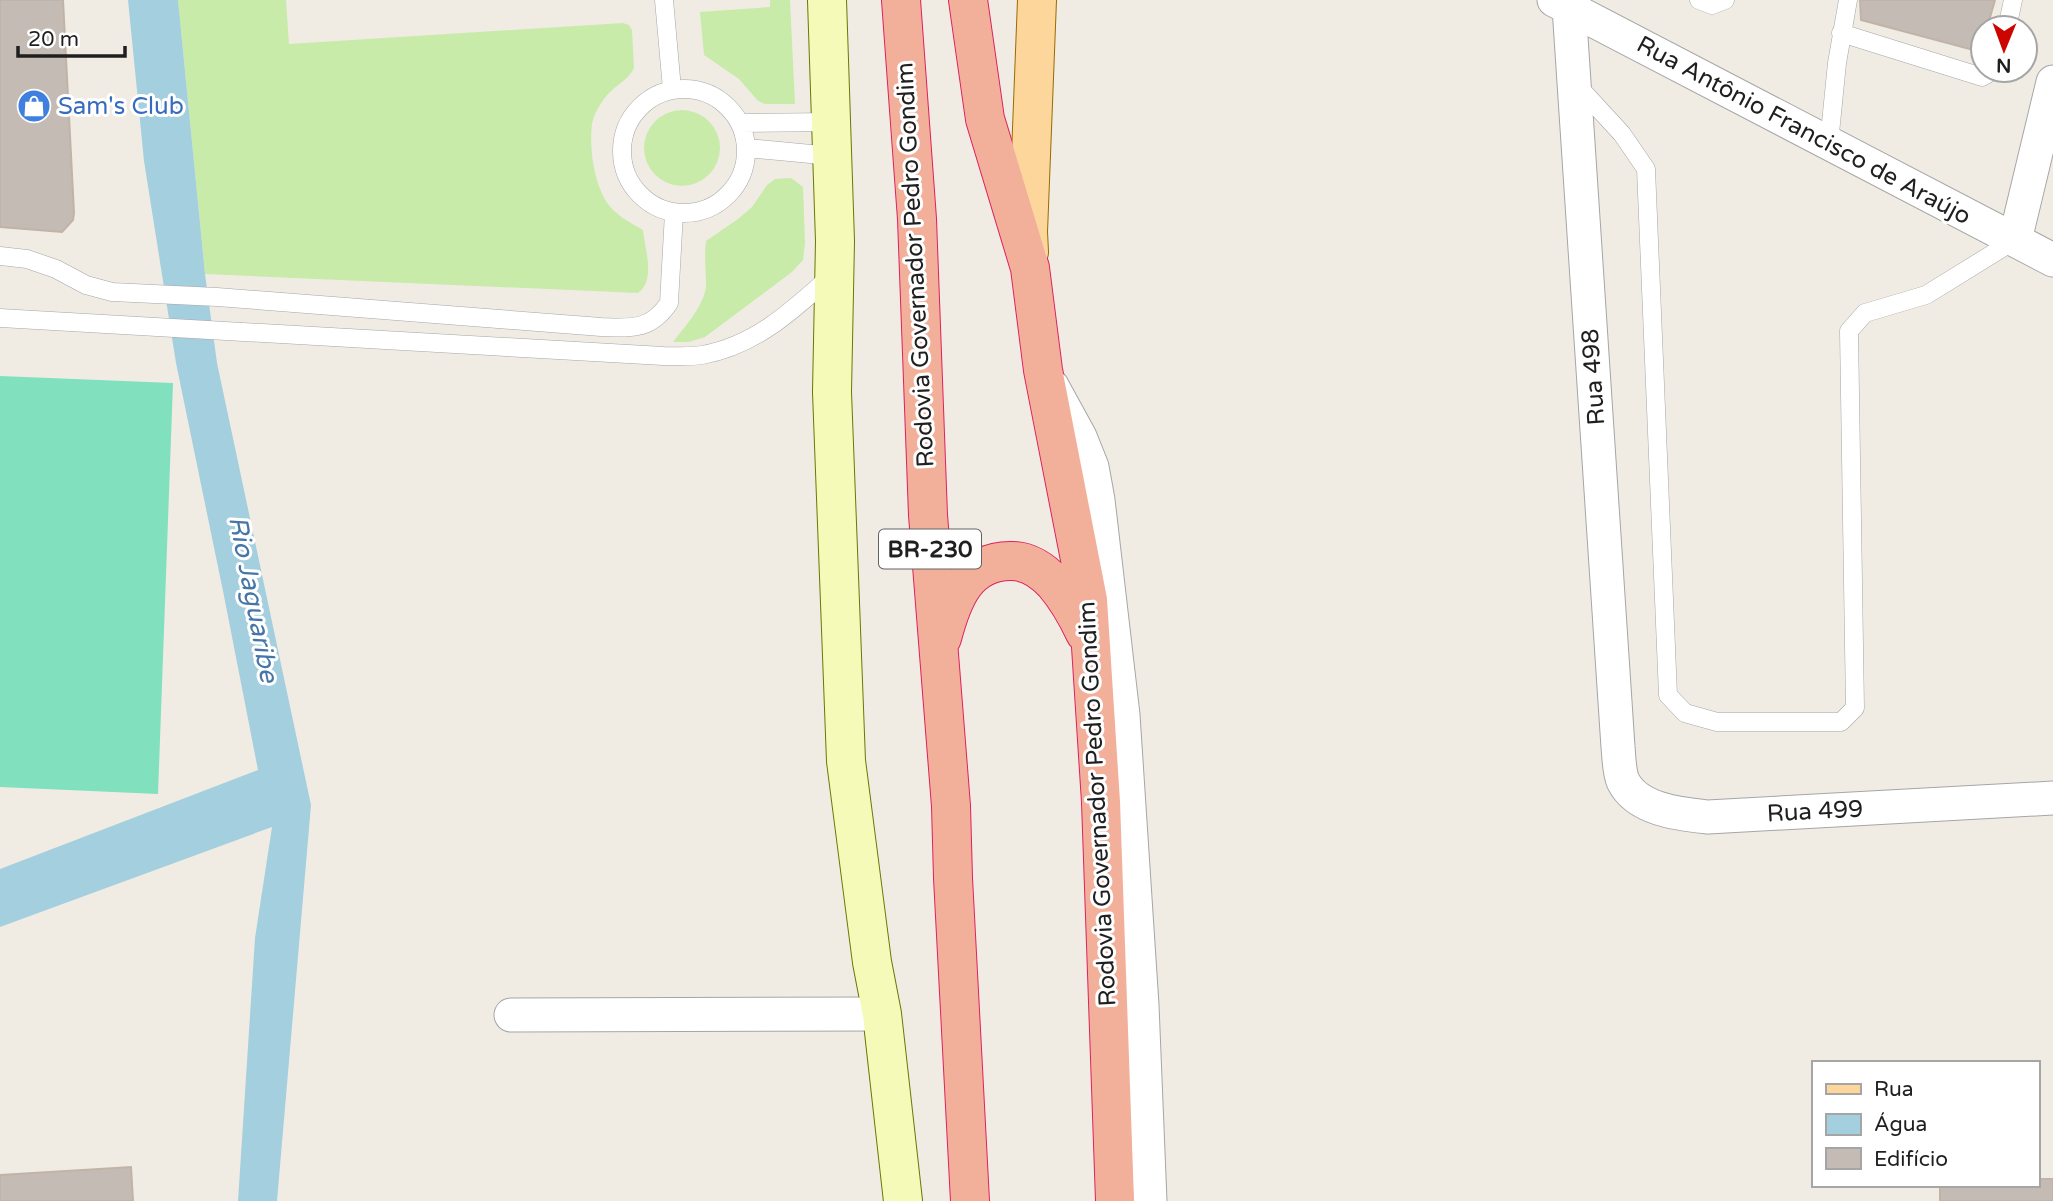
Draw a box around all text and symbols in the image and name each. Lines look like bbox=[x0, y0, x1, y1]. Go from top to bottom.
scale bar bbox=[18, 14, 124, 58]
north arrow bbox=[1969, 14, 2039, 84]
text: 20 m bbox=[28, 27, 79, 52]
street label: Rua Antônio Francisco de Araújo bbox=[1632, 30, 1976, 231]
text: N bbox=[1996, 54, 2012, 76]
street label: Rodovia Governador Pedro Gondim bbox=[890, 62, 941, 468]
shop icon: Sam's Club bbox=[15, 87, 53, 125]
place label: Sam's Club bbox=[58, 92, 184, 121]
street label: Rua 498 bbox=[1576, 328, 1611, 426]
water label: Rio Jaguaribe bbox=[222, 513, 285, 686]
road number: BR-230 bbox=[879, 530, 981, 568]
street label: Rodovia Governador Pedro Gondim bbox=[1072, 601, 1123, 1007]
street label: Rua 499 bbox=[1766, 794, 1864, 829]
legend bbox=[1812, 1061, 2039, 1187]
text: Rua bbox=[1874, 1077, 1914, 1102]
text: Água bbox=[1874, 1112, 1927, 1137]
text: Edifício bbox=[1874, 1147, 1948, 1172]

